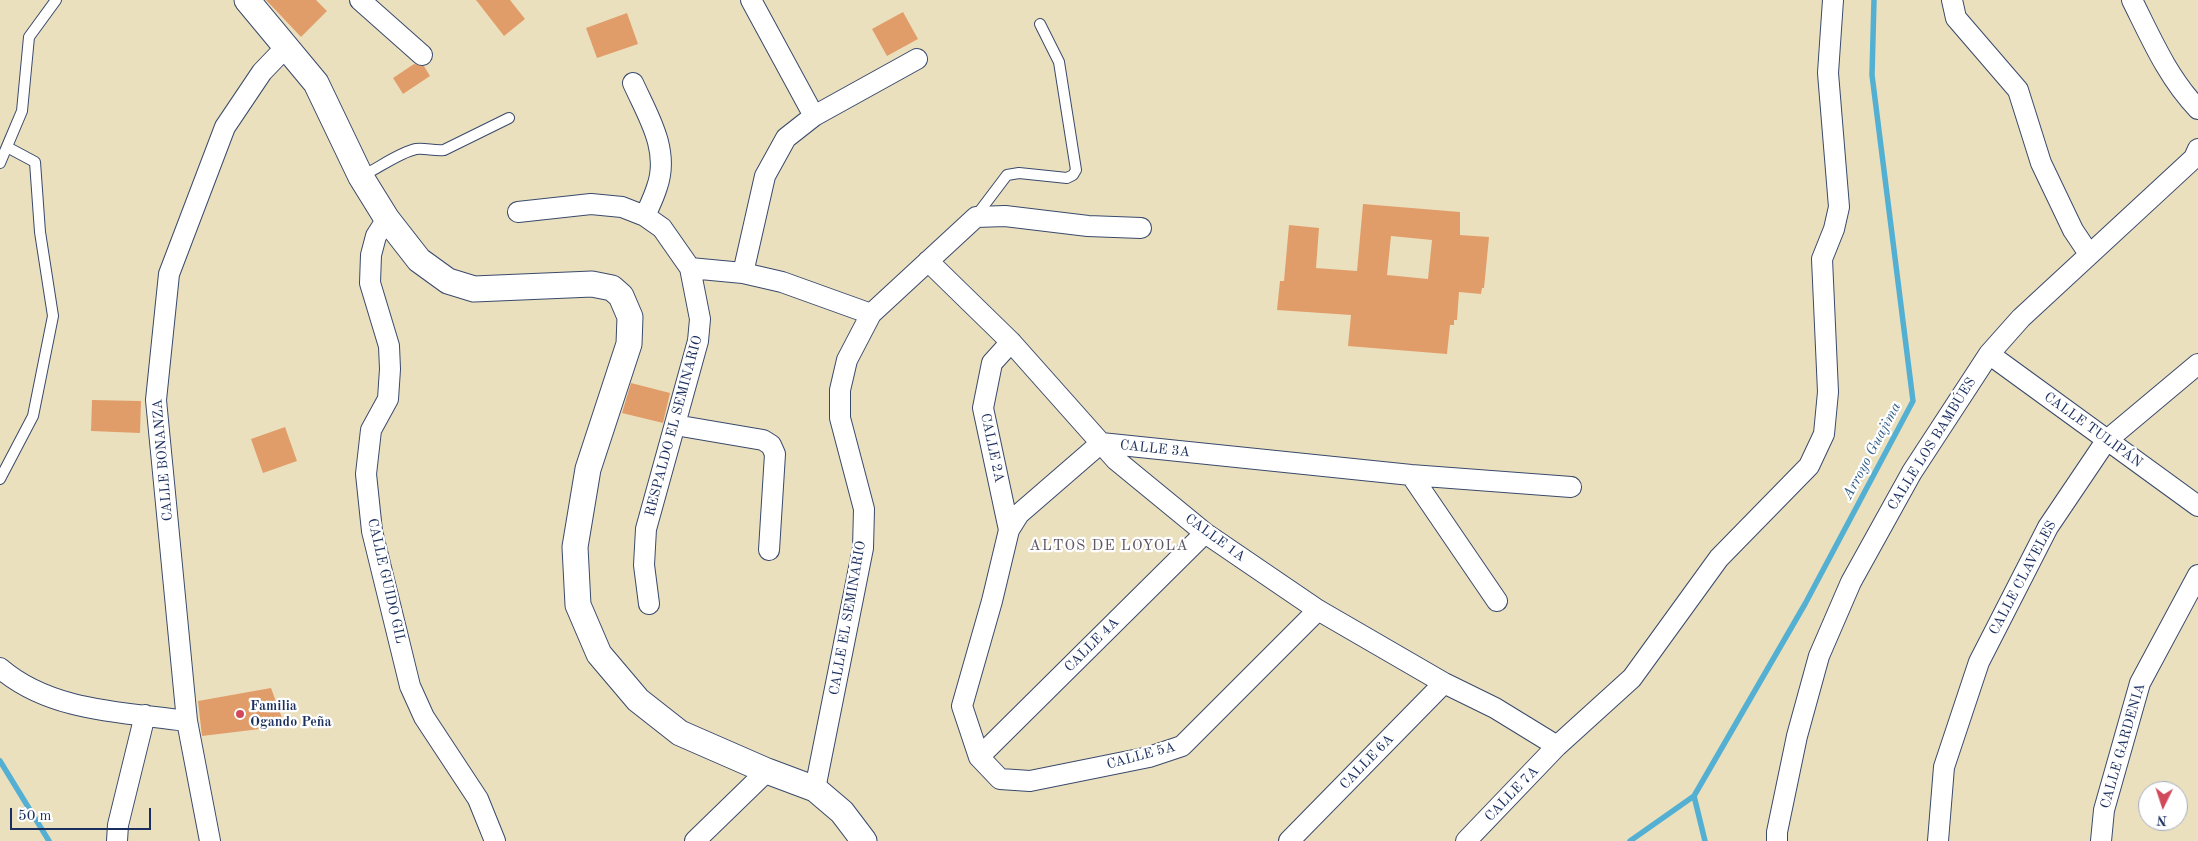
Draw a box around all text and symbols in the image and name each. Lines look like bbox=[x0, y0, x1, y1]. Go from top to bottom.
street label: RESPALDO EL SEMINARIO bbox=[642, 334, 706, 518]
street label: CALLE LOS BAMBÚES bbox=[1884, 374, 1980, 514]
street label: CALLE TULIPÁN bbox=[2041, 389, 2145, 471]
street label: CALLE BONANZA bbox=[149, 398, 177, 522]
water label: Arroyo Guajima bbox=[1839, 399, 1905, 503]
street label: CALLE 2A bbox=[976, 412, 1008, 484]
street label: CALLE 3A bbox=[1119, 437, 1191, 461]
street label: CALLE 1A bbox=[1182, 510, 1248, 566]
street label: CALLE GUIDO GIL bbox=[363, 517, 409, 645]
street label: CALLE CLAVELES bbox=[1986, 518, 2060, 638]
district label: ALTOS DE LOYOLA bbox=[1027, 537, 1191, 555]
street label: CALLE EL SEMINARIO bbox=[826, 539, 870, 697]
street label: CALLE 4A bbox=[1061, 614, 1123, 676]
street label: CALLE GARDENIA bbox=[2097, 681, 2149, 811]
place label: Familia Ogando Peña bbox=[250, 698, 332, 730]
marker: Familia Ogando Peña bbox=[234, 708, 246, 720]
street label: CALLE 6A bbox=[1336, 731, 1398, 793]
street label: CALLE 5A bbox=[1105, 739, 1177, 773]
street label: CALLE 7A bbox=[1481, 763, 1543, 825]
north arrow bbox=[2138, 781, 2188, 831]
scale bar bbox=[12, 798, 154, 830]
text: 50 m bbox=[18, 809, 52, 824]
text: N bbox=[2156, 813, 2168, 827]

